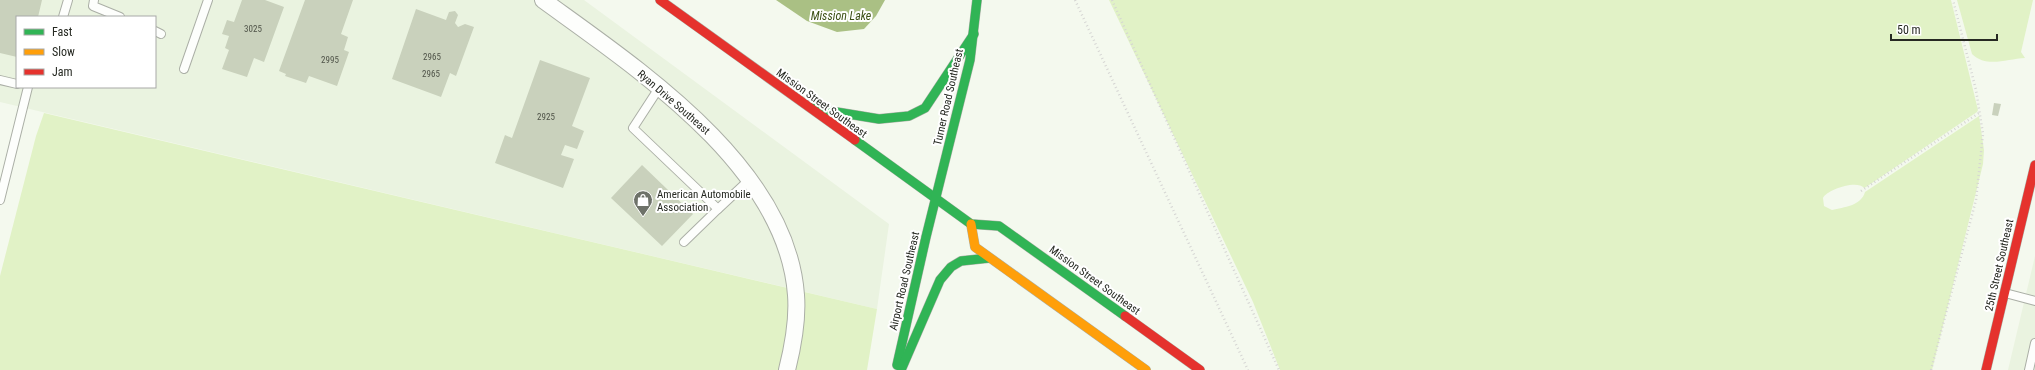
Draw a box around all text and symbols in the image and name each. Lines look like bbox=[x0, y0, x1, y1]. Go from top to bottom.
water label: Mission Lake bbox=[811, 9, 872, 23]
legend bbox=[16, 16, 156, 88]
scale bar bbox=[1891, 16, 1997, 42]
text: 50 m bbox=[1897, 23, 1921, 37]
house number: 3025 bbox=[244, 24, 262, 34]
text: Fast bbox=[52, 25, 73, 39]
text: Slow bbox=[52, 45, 75, 59]
street label: Turner Road Southeast bbox=[931, 48, 966, 147]
house number: 2965 bbox=[423, 52, 441, 62]
house number: 2995 bbox=[321, 55, 339, 65]
text: Jam bbox=[52, 65, 73, 79]
street label: Mission Street Southeast bbox=[774, 66, 870, 141]
street label: Ryan Drive Southeast bbox=[635, 67, 713, 137]
house number: 2965 bbox=[422, 69, 440, 79]
house number: 2925 bbox=[537, 112, 555, 122]
place label: American Automobile Association bbox=[657, 188, 751, 214]
shop icon: American Automobile Association bbox=[632, 189, 654, 217]
street label: 25th Street Southeast bbox=[1983, 218, 2016, 312]
street label: Airport Road Southeast bbox=[887, 230, 922, 332]
street label: Mission Street Southeast bbox=[1047, 243, 1143, 318]

